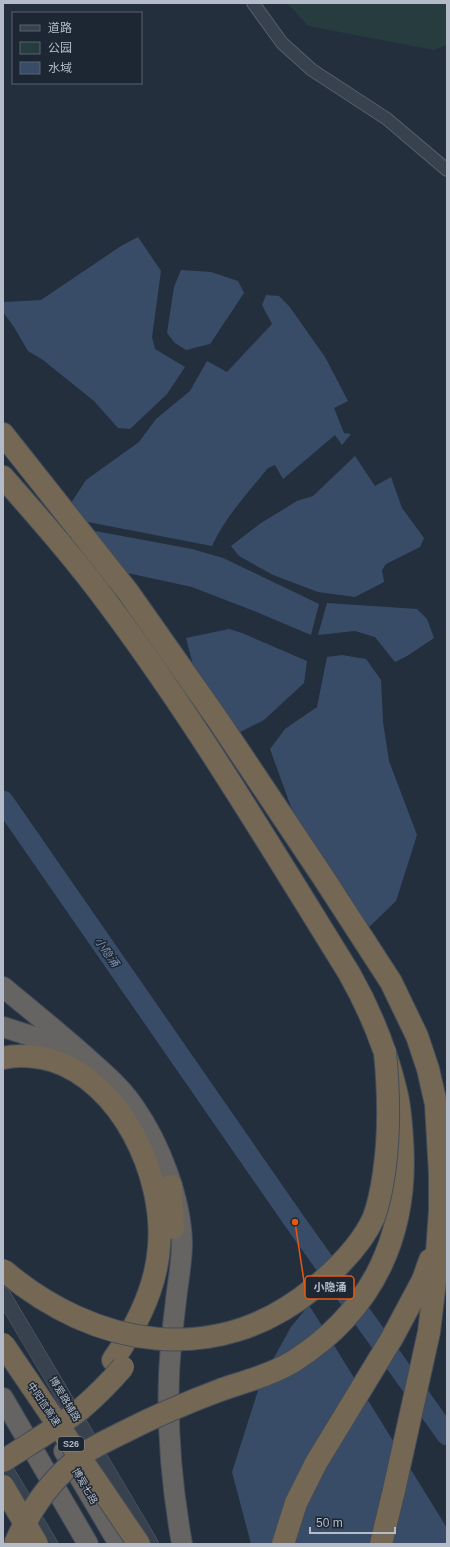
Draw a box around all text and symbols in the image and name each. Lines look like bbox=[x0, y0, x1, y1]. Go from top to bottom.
legend bbox=[12, 12, 142, 84]
text: 道路 bbox=[48, 21, 72, 35]
text: 公园 bbox=[48, 41, 72, 55]
text: 水域 bbox=[48, 61, 72, 75]
water label: 小隐涌 bbox=[93, 935, 123, 971]
callout: 小隐涌 bbox=[305, 1276, 354, 1299]
text: 小隐涌 bbox=[314, 1281, 347, 1293]
street label: 博爱路辅路 bbox=[47, 1375, 83, 1423]
street label: 中阳信高速 bbox=[25, 1380, 63, 1428]
road number: S26 bbox=[58, 1437, 84, 1451]
street label: 博爱七路 bbox=[70, 1466, 100, 1506]
scale bar bbox=[310, 1509, 395, 1535]
text: 50 m bbox=[316, 1516, 343, 1530]

